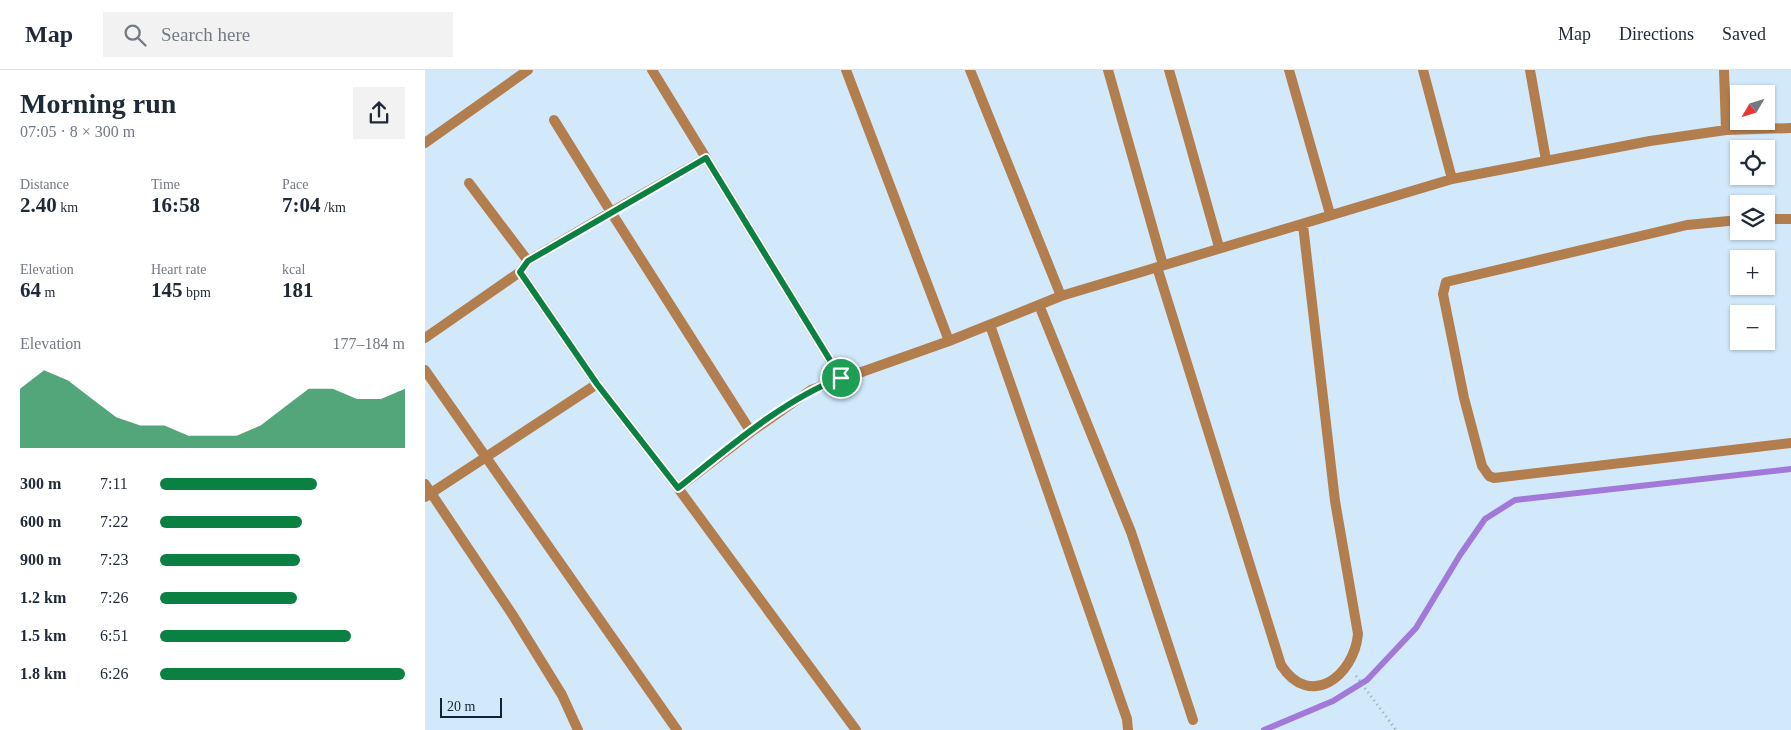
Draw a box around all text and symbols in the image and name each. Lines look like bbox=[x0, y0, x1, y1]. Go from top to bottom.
search box bbox=[103, 12, 453, 57]
text: Map bbox=[25, 21, 73, 47]
icon: search bbox=[121, 21, 149, 49]
text: Search here bbox=[161, 24, 250, 45]
text: Map bbox=[1558, 24, 1591, 44]
text: Directions bbox=[1619, 24, 1694, 44]
text: Saved bbox=[1722, 24, 1766, 44]
north arrow bbox=[1730, 85, 1775, 130]
map controls bbox=[1730, 85, 1775, 350]
button: share bbox=[353, 87, 405, 139]
text: Morning run bbox=[20, 88, 176, 119]
text: 07:05 · 8 × 300 m bbox=[20, 123, 135, 140]
button: locate bbox=[1730, 140, 1775, 185]
text: Distance bbox=[20, 177, 69, 192]
text: Time bbox=[151, 177, 180, 192]
text: Pace bbox=[282, 177, 308, 192]
text: 2.40 bbox=[20, 193, 57, 217]
text: 16:58 bbox=[151, 193, 200, 217]
text: 7:04 bbox=[282, 193, 321, 217]
button: layers bbox=[1730, 195, 1775, 240]
text: km bbox=[57, 200, 78, 215]
text: /km bbox=[321, 200, 346, 215]
button: + bbox=[1730, 250, 1775, 295]
text: Elevation bbox=[20, 262, 74, 277]
text: Heart rate bbox=[151, 262, 207, 277]
text: kcal bbox=[282, 262, 305, 277]
text: 64 bbox=[20, 278, 41, 302]
text: 145 bbox=[151, 278, 183, 302]
text: 181 bbox=[282, 278, 314, 302]
text: m bbox=[41, 285, 55, 300]
text: bpm bbox=[183, 285, 211, 300]
button: − bbox=[1730, 305, 1775, 350]
text: Elevation bbox=[20, 335, 81, 352]
text: 177–184 m bbox=[333, 335, 405, 352]
pin bbox=[820, 357, 862, 399]
icon: arrive bbox=[827, 364, 855, 392]
text: 300 m bbox=[20, 475, 61, 492]
text: 7:11 bbox=[100, 475, 128, 492]
text: 600 m bbox=[20, 513, 61, 530]
text: 7:22 bbox=[100, 513, 128, 530]
text: 900 m bbox=[20, 551, 61, 568]
text: 7:23 bbox=[100, 551, 128, 568]
text: 1.2 km bbox=[20, 589, 66, 606]
text: 7:26 bbox=[100, 589, 128, 606]
text: 1.5 km bbox=[20, 627, 66, 644]
text: 6:51 bbox=[100, 627, 128, 644]
text: 1.8 km bbox=[20, 665, 66, 682]
text: 6:26 bbox=[100, 665, 128, 682]
scale bar bbox=[440, 695, 503, 718]
text: 20 m bbox=[447, 699, 475, 714]

